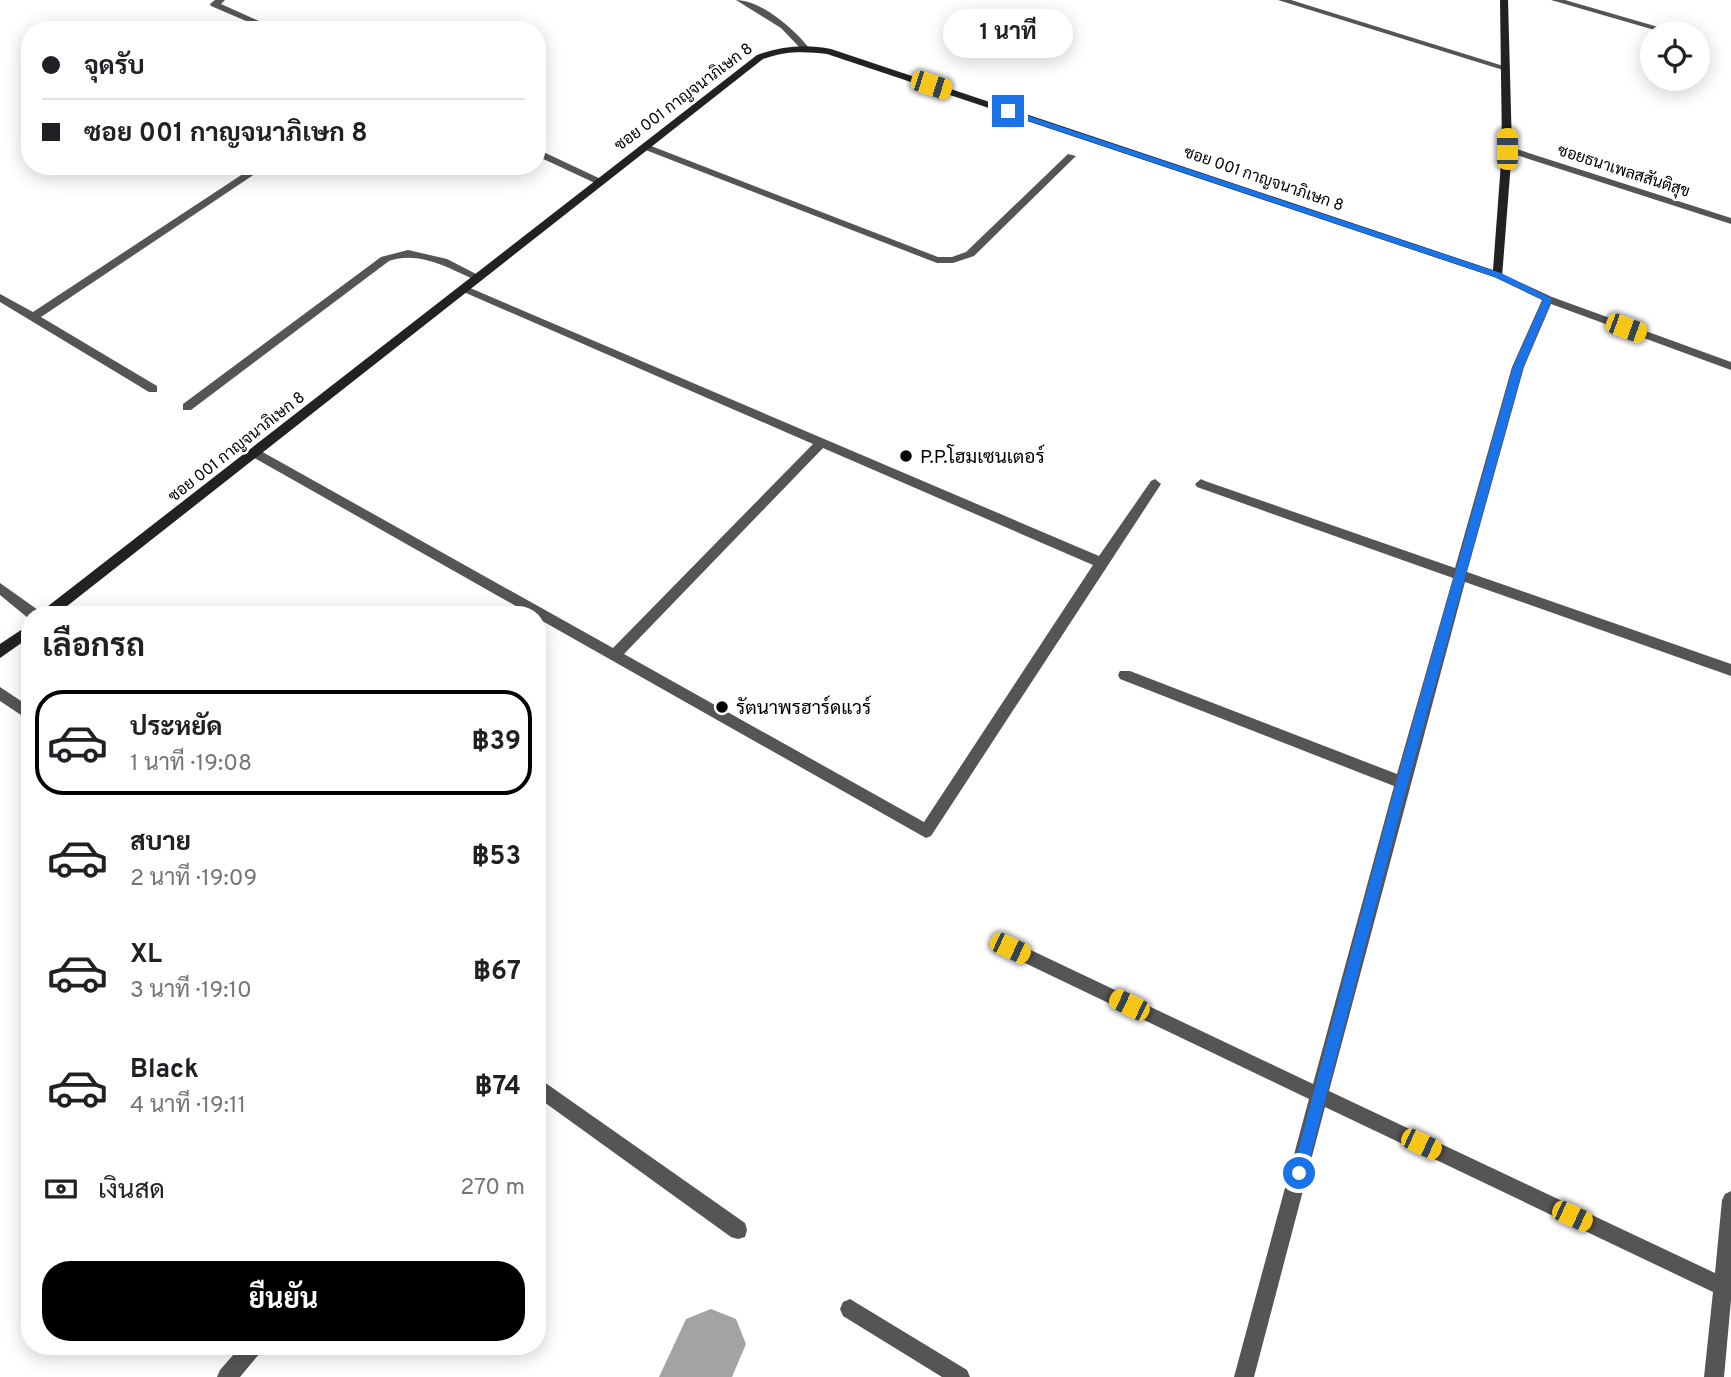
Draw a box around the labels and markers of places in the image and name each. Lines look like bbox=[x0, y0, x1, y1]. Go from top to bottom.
place label: P.P.โฮมเซนเตอร์ bbox=[920, 444, 1045, 470]
marker: P.P.โฮมเซนเตอร์ bbox=[898, 448, 914, 464]
place label: รัตนาพรฮาร์ดแวร์ bbox=[736, 695, 871, 721]
marker: รัตนาพรฮาร์ดแวร์ bbox=[714, 699, 730, 715]

